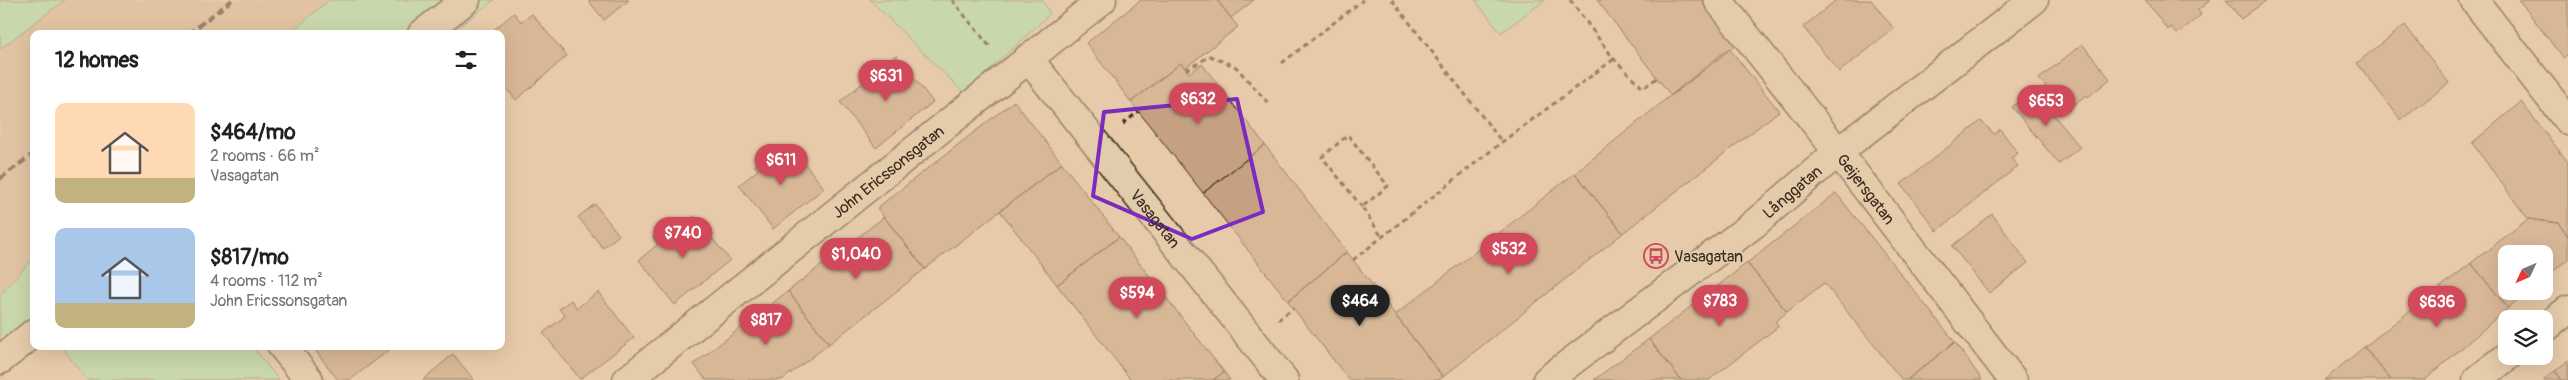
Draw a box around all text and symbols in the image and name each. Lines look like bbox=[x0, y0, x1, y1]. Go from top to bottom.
icon: filters bbox=[452, 46, 480, 74]
text: 12 homes bbox=[55, 47, 138, 74]
pin: $631 bbox=[856, 59, 916, 102]
text: $631 bbox=[869, 66, 903, 86]
pin: $632 bbox=[1168, 82, 1228, 125]
pin: $653 bbox=[2016, 84, 2076, 127]
text: $632 bbox=[1180, 89, 1216, 109]
text: $653 bbox=[2028, 91, 2064, 111]
text: $464/mo bbox=[210, 119, 295, 146]
street label: John Ericssonsgatan bbox=[828, 121, 948, 223]
icon: home bbox=[95, 123, 155, 183]
pin: $611 bbox=[751, 144, 811, 186]
text: 2 rooms · 66 m² bbox=[210, 146, 320, 166]
text: $611 bbox=[766, 150, 796, 170]
street label: Geijersgatan bbox=[1832, 150, 1899, 229]
street label: Långgatan bbox=[1759, 161, 1826, 223]
text: Vasagatan bbox=[210, 166, 279, 186]
street label: Vasagatan bbox=[1125, 186, 1184, 252]
pin: $740 bbox=[653, 216, 713, 259]
text: $740 bbox=[664, 223, 702, 243]
pin: $532 bbox=[1479, 232, 1539, 275]
pin: $1,040 bbox=[815, 238, 897, 280]
text: $532 bbox=[1491, 239, 1527, 259]
bus stop icon: Vasagatan bbox=[1643, 243, 1669, 269]
text: $817/mo bbox=[210, 244, 289, 271]
text: $1,040 bbox=[831, 244, 881, 264]
north arrow bbox=[2498, 245, 2552, 300]
map controls bbox=[2498, 245, 2553, 365]
place label: Vasagatan bbox=[1674, 247, 1743, 267]
icon: home bbox=[95, 248, 155, 308]
text: 4 rooms · 112 m² bbox=[210, 271, 323, 291]
pin: $594 bbox=[1107, 276, 1167, 319]
text: $594 bbox=[1120, 283, 1154, 303]
pin: $464 bbox=[1330, 284, 1390, 327]
pin: $783 bbox=[1690, 284, 1750, 327]
pin: $636 bbox=[2407, 286, 2467, 328]
text: John Ericssonsgatan bbox=[210, 291, 347, 311]
text: $464 bbox=[1342, 291, 1378, 311]
text: $783 bbox=[1703, 291, 1737, 311]
text: $636 bbox=[2419, 292, 2455, 312]
pin: $817 bbox=[736, 304, 796, 346]
text: $817 bbox=[750, 310, 782, 330]
button: layers bbox=[2498, 310, 2553, 365]

